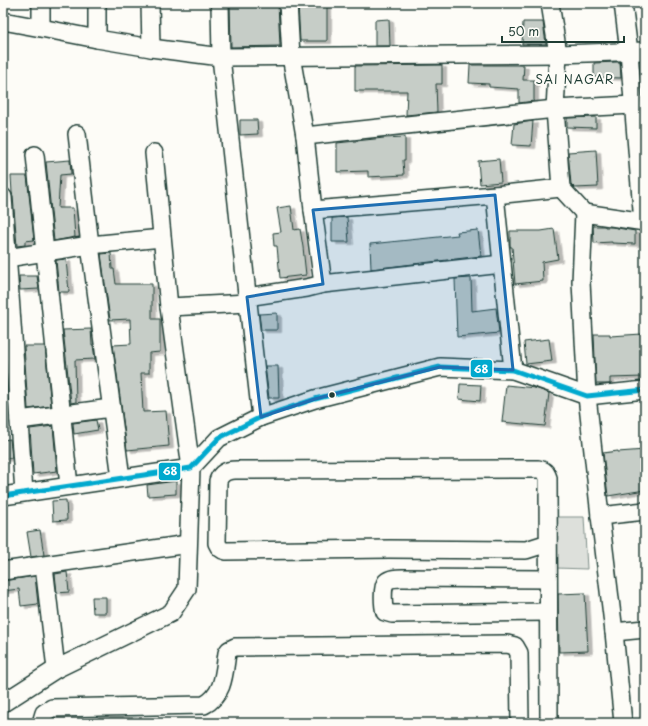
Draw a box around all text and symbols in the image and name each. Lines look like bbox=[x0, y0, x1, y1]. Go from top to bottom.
scale bar bbox=[502, 18, 624, 44]
text: 50 m bbox=[508, 22, 539, 40]
district label: SAI NAGAR bbox=[535, 70, 615, 88]
line badge: 68 bbox=[470, 359, 493, 378]
text: 68 bbox=[474, 360, 488, 377]
unlabelled marker bbox=[327, 390, 337, 400]
line badge: 68 bbox=[158, 462, 181, 481]
text: 68 bbox=[163, 462, 177, 479]

